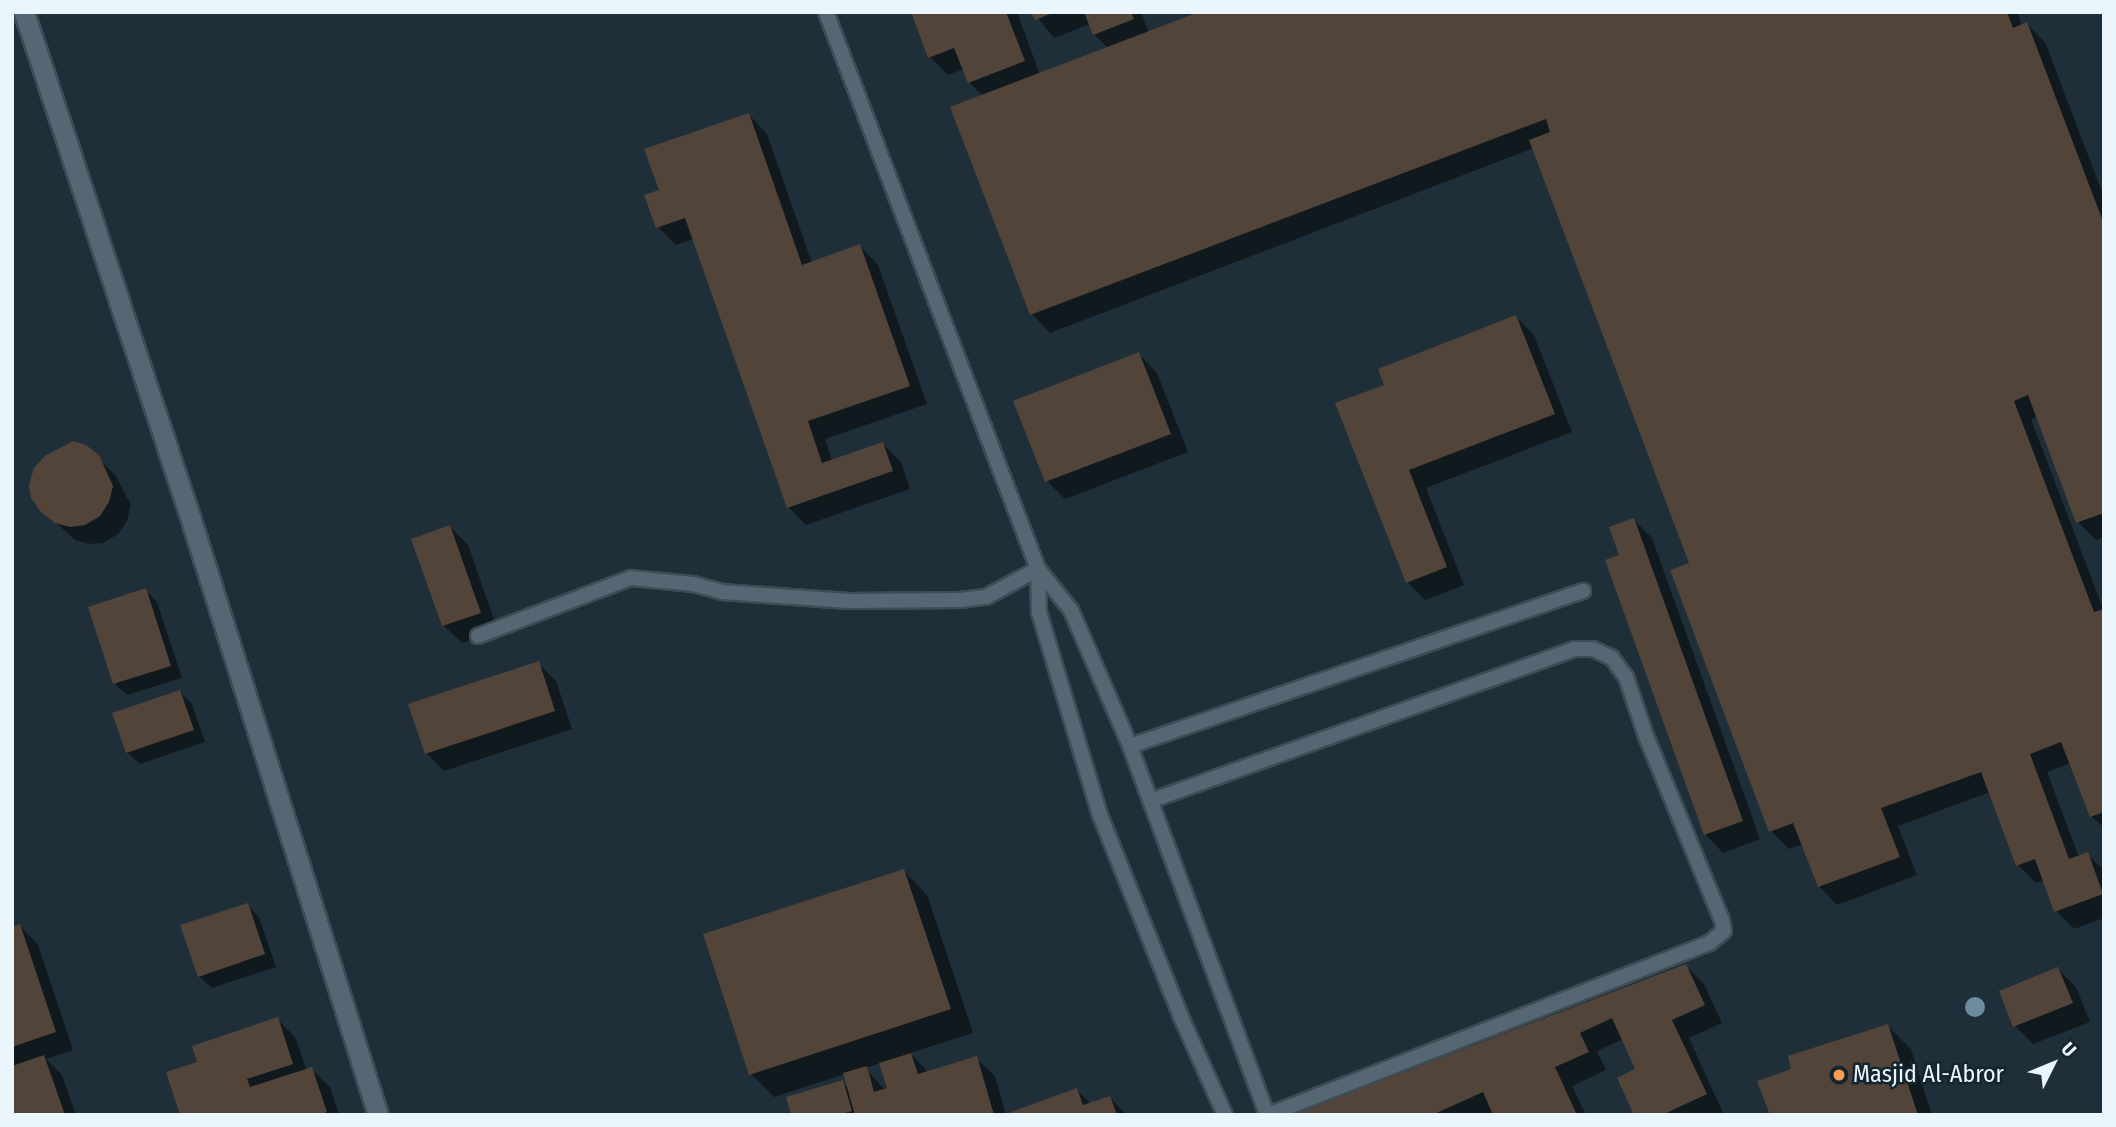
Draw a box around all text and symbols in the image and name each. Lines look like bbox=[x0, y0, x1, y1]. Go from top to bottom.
north arrow bbox=[2018, 1029, 2088, 1099]
text: U bbox=[2057, 1037, 2081, 1061]
place label: Masjid Al-Abror bbox=[1853, 1061, 2004, 1089]
marker: Masjid Al-Abror bbox=[1831, 1067, 1847, 1083]

